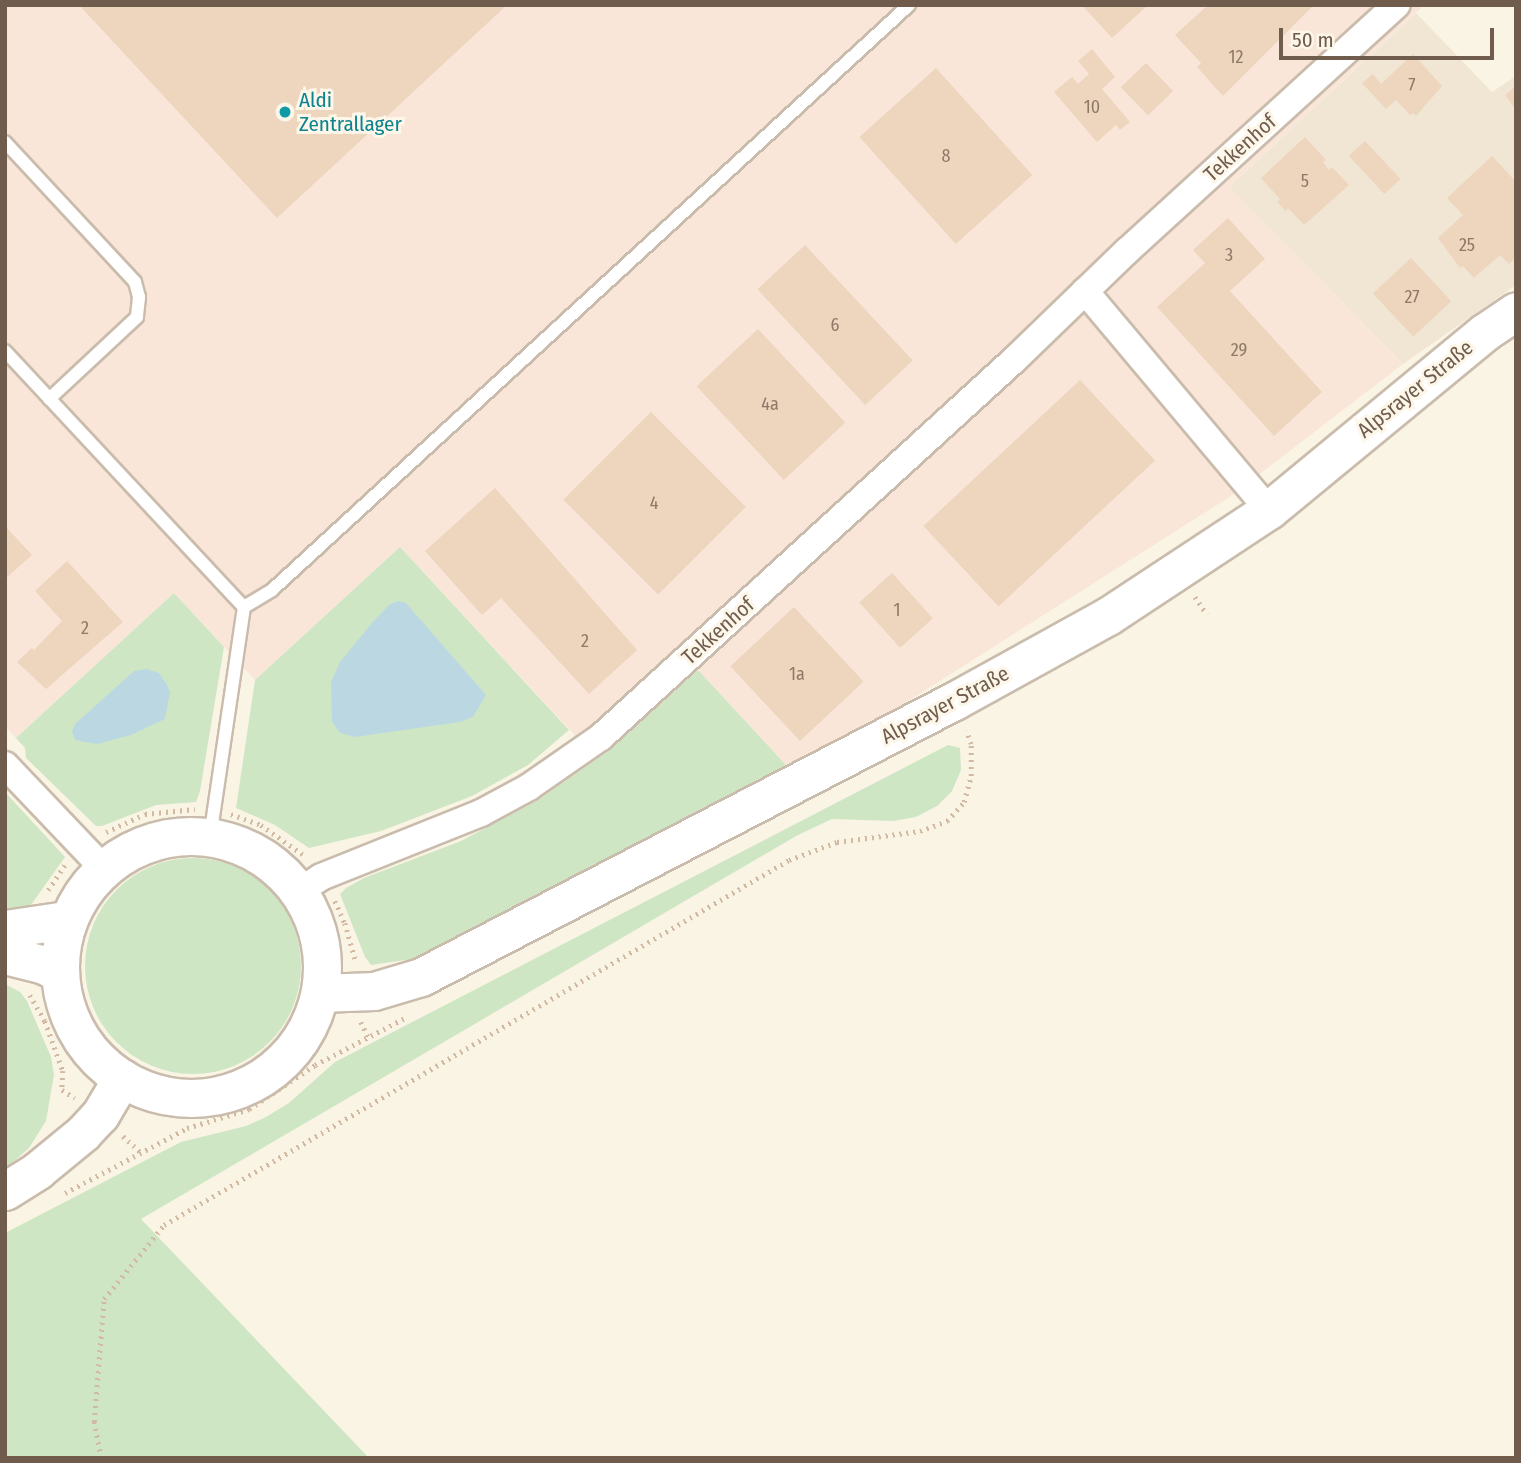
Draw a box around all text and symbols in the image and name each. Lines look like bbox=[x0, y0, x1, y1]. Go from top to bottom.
scale bar bbox=[1283, 14, 1498, 58]
text: 50 m bbox=[1292, 27, 1334, 53]
house number: 12 bbox=[1229, 46, 1243, 68]
house number: 7 bbox=[1408, 74, 1416, 96]
place label: Aldi Zentrallager bbox=[299, 87, 402, 137]
house number: 10 bbox=[1084, 96, 1100, 118]
marker: Aldi Zentrallager bbox=[277, 104, 293, 120]
street label: Tekkenhof bbox=[1199, 109, 1281, 187]
house number: 8 bbox=[942, 145, 950, 167]
house number: 5 bbox=[1301, 170, 1309, 192]
house number: 25 bbox=[1459, 234, 1475, 256]
house number: 3 bbox=[1225, 244, 1233, 266]
house number: 27 bbox=[1404, 286, 1420, 308]
house number: 6 bbox=[831, 314, 839, 336]
street label: Alpsrayer Straße bbox=[1352, 335, 1478, 443]
house number: 29 bbox=[1231, 339, 1247, 361]
house number: 4a bbox=[761, 393, 779, 415]
house number: 4 bbox=[650, 492, 658, 514]
street label: Tekkenhof bbox=[677, 592, 759, 670]
house number: 1 bbox=[893, 599, 901, 621]
house number: 2 bbox=[81, 617, 89, 639]
house number: 2 bbox=[581, 630, 589, 652]
street label: Alpsrayer Straße bbox=[877, 661, 1013, 749]
house number: 1a bbox=[789, 663, 805, 685]

